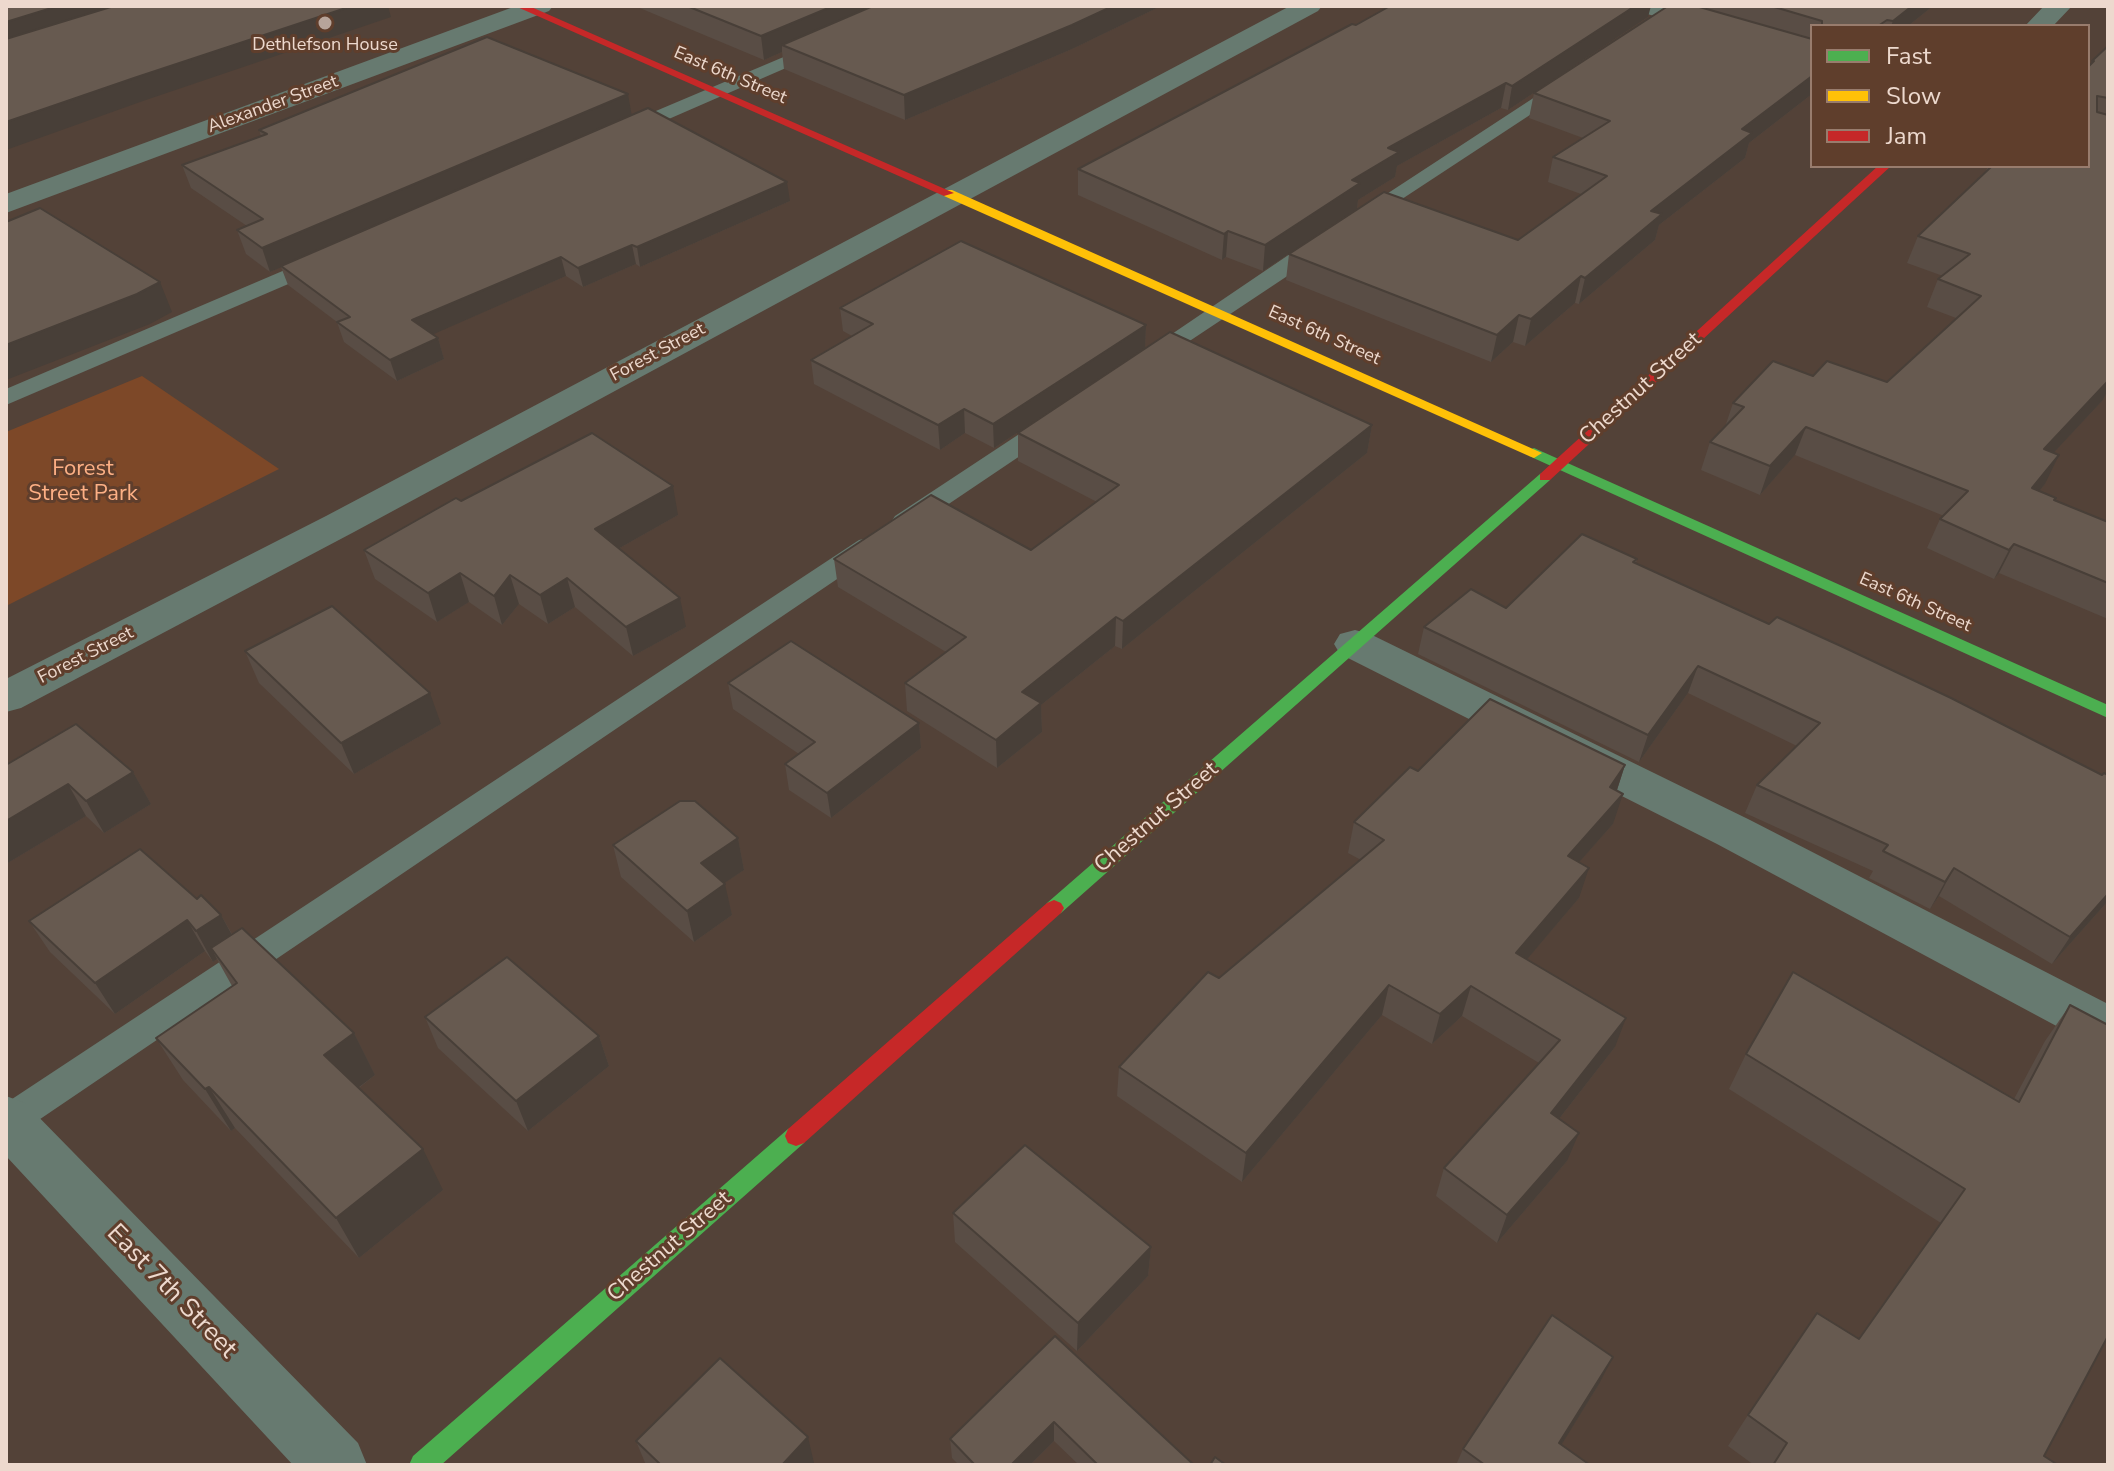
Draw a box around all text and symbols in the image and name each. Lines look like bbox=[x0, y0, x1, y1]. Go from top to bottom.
marker: Dethlefson House bbox=[316, 14, 334, 32]
legend bbox=[1810, 24, 2090, 168]
place label: Dethlefson House bbox=[252, 35, 398, 57]
text: Fast bbox=[1886, 40, 1931, 72]
street label: East 6th Street bbox=[670, 43, 790, 109]
street label: Alexander Street bbox=[205, 71, 341, 139]
text: Slow bbox=[1886, 80, 1941, 112]
text: Jam bbox=[1886, 120, 1927, 152]
street label: East 6th Street bbox=[1265, 302, 1383, 370]
street label: Forest Street bbox=[607, 319, 709, 387]
street label: Chestnut Street bbox=[1574, 327, 1708, 451]
park label: Forest Street Park bbox=[28, 457, 138, 508]
street label: East 6th Street bbox=[1856, 569, 1974, 637]
street label: Forest Street bbox=[35, 623, 137, 689]
street label: Chestnut Street bbox=[1090, 757, 1224, 879]
street label: Chestnut Street bbox=[603, 1186, 737, 1308]
street label: East 7th Street bbox=[99, 1219, 243, 1365]

